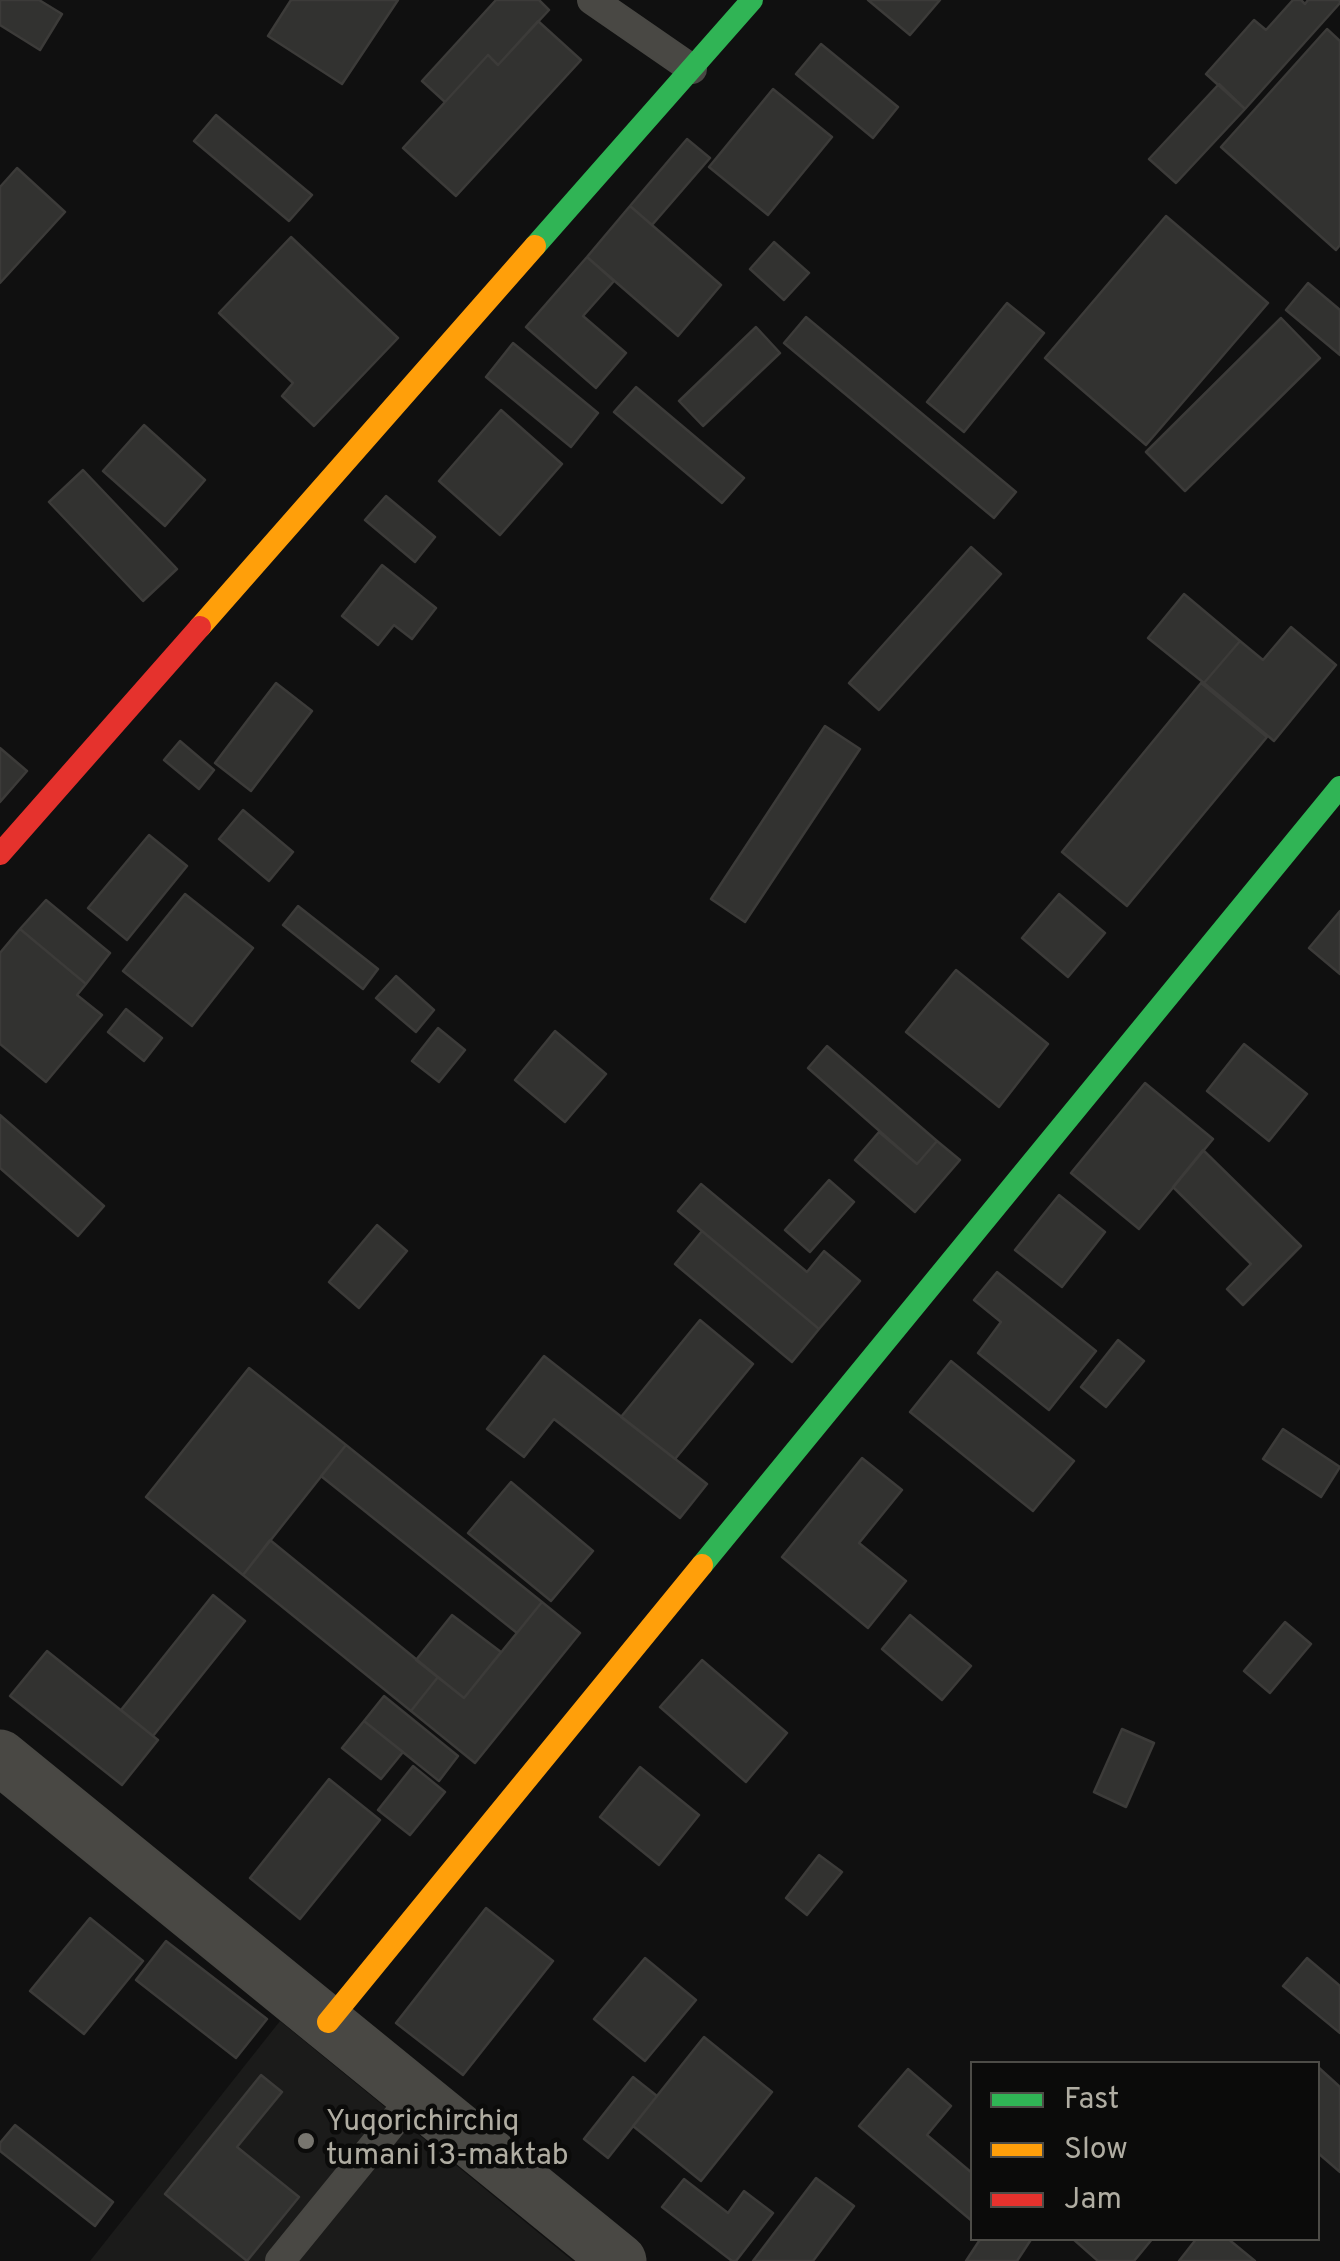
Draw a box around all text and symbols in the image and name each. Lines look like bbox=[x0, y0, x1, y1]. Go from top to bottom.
legend bbox=[970, 2061, 1320, 2241]
text: Fast bbox=[1064, 2082, 1119, 2119]
place label: Yuqorichirchiq tumani 13-maktab bbox=[326, 2106, 569, 2176]
marker: Yuqorichirchiq tumani 13-maktab bbox=[295, 2130, 317, 2152]
text: Slow bbox=[1064, 2132, 1128, 2169]
text: Jam bbox=[1064, 2182, 1122, 2219]

